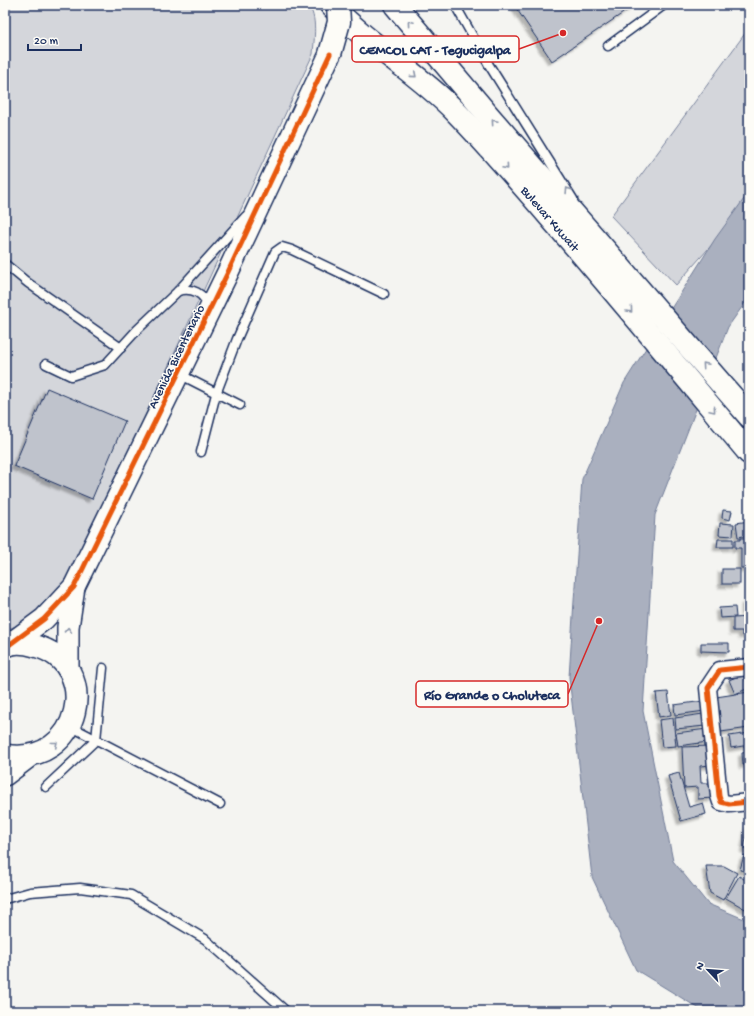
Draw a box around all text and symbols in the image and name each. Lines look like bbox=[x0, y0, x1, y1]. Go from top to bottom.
one-way arrow bbox=[408, 20, 415, 27]
scale bar bbox=[28, 26, 81, 52]
text: 20 m bbox=[34, 35, 59, 49]
callout: CEMCOL CAT - Tegucigalpa bbox=[352, 36, 519, 62]
text: CEMCOL CAT - Tegucigalpa bbox=[358, 43, 512, 60]
one-way arrow bbox=[410, 70, 417, 77]
one-way arrow bbox=[491, 119, 499, 127]
one-way arrow bbox=[501, 162, 508, 169]
street label: Bulevar Kuwait bbox=[516, 183, 583, 257]
one-way arrow bbox=[565, 187, 573, 194]
street label: Avenida Bicentenario bbox=[146, 303, 209, 411]
one-way arrow bbox=[625, 305, 632, 313]
one-way arrow bbox=[703, 362, 710, 370]
one-way arrow bbox=[709, 405, 716, 412]
one-way arrow bbox=[64, 627, 72, 633]
callout: Río Grande o Choluteca bbox=[416, 681, 568, 707]
text: Río Grande o Choluteca bbox=[423, 688, 561, 705]
one-way arrow bbox=[50, 742, 57, 749]
north arrow bbox=[688, 950, 728, 990]
text: N bbox=[694, 961, 708, 972]

